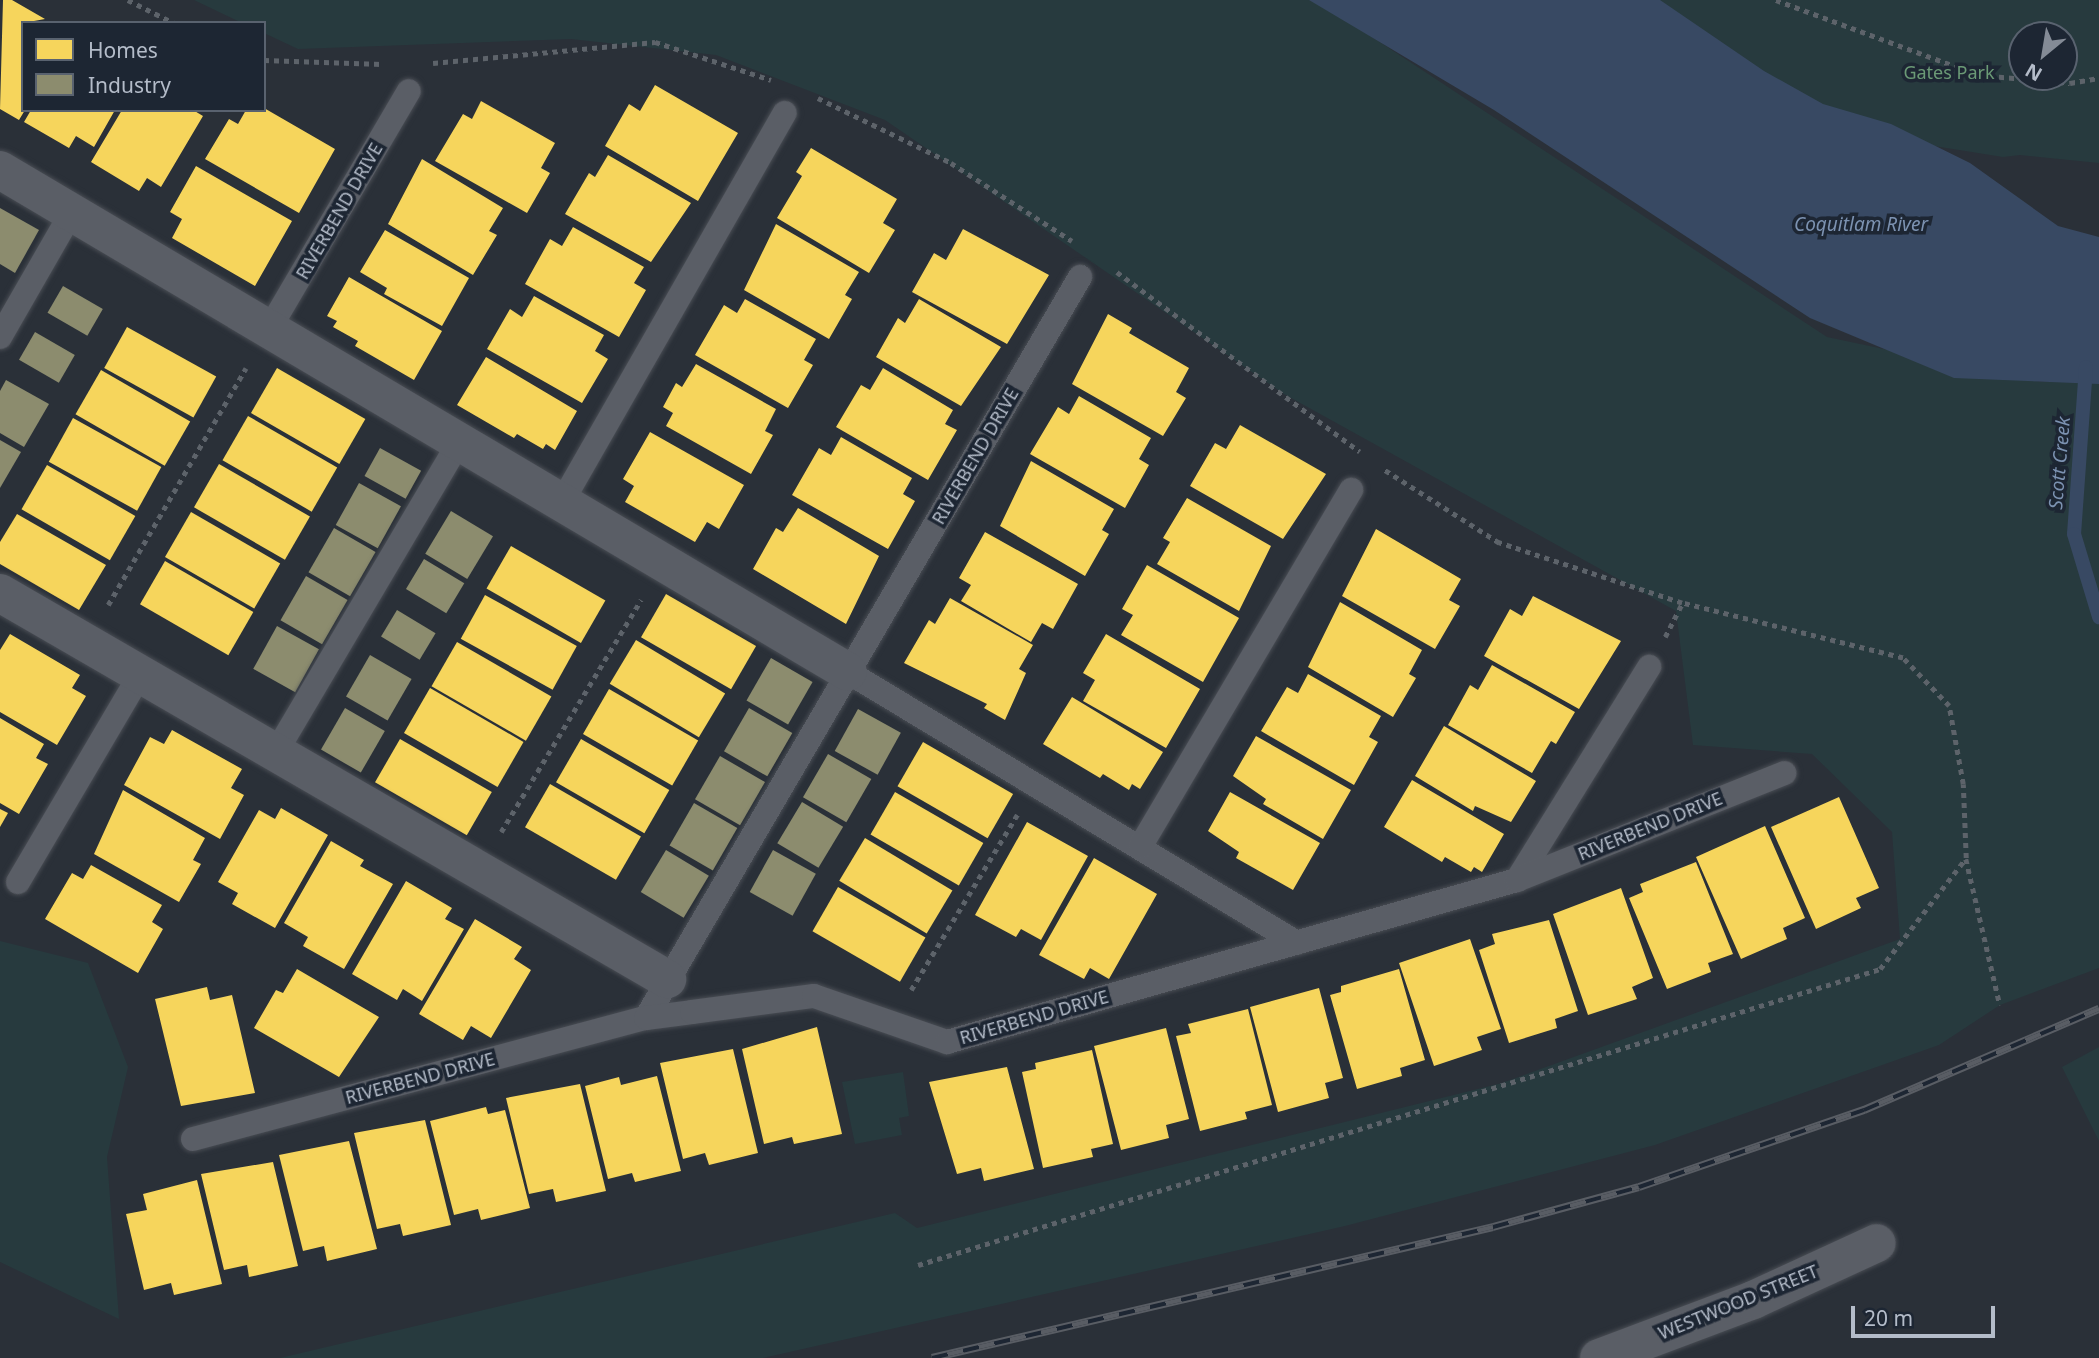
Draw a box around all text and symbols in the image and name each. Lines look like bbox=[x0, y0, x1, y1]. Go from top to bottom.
legend bbox=[21, 21, 266, 112]
north arrow bbox=[2008, 21, 2078, 91]
text: Homes bbox=[88, 36, 158, 64]
text: N bbox=[2020, 57, 2047, 88]
park label: Gates Park bbox=[1903, 61, 1995, 83]
text: Industry bbox=[88, 71, 171, 99]
street label: RIVERBEND DRIVE bbox=[291, 139, 387, 283]
water label: Coquitlam River bbox=[1794, 214, 1928, 236]
street label: RIVERBEND DRIVE bbox=[927, 384, 1023, 528]
water label: Scott Creek bbox=[2045, 416, 2075, 510]
street label: RIVERBEND DRIVE bbox=[1575, 787, 1725, 865]
street label: RIVERBEND DRIVE bbox=[957, 985, 1111, 1049]
street label: RIVERBEND DRIVE bbox=[343, 1048, 497, 1108]
street label: WESTWOOD STREET bbox=[1655, 1260, 1821, 1344]
scale bar bbox=[1854, 1292, 1997, 1336]
text: 20 m bbox=[1864, 1304, 1913, 1332]

